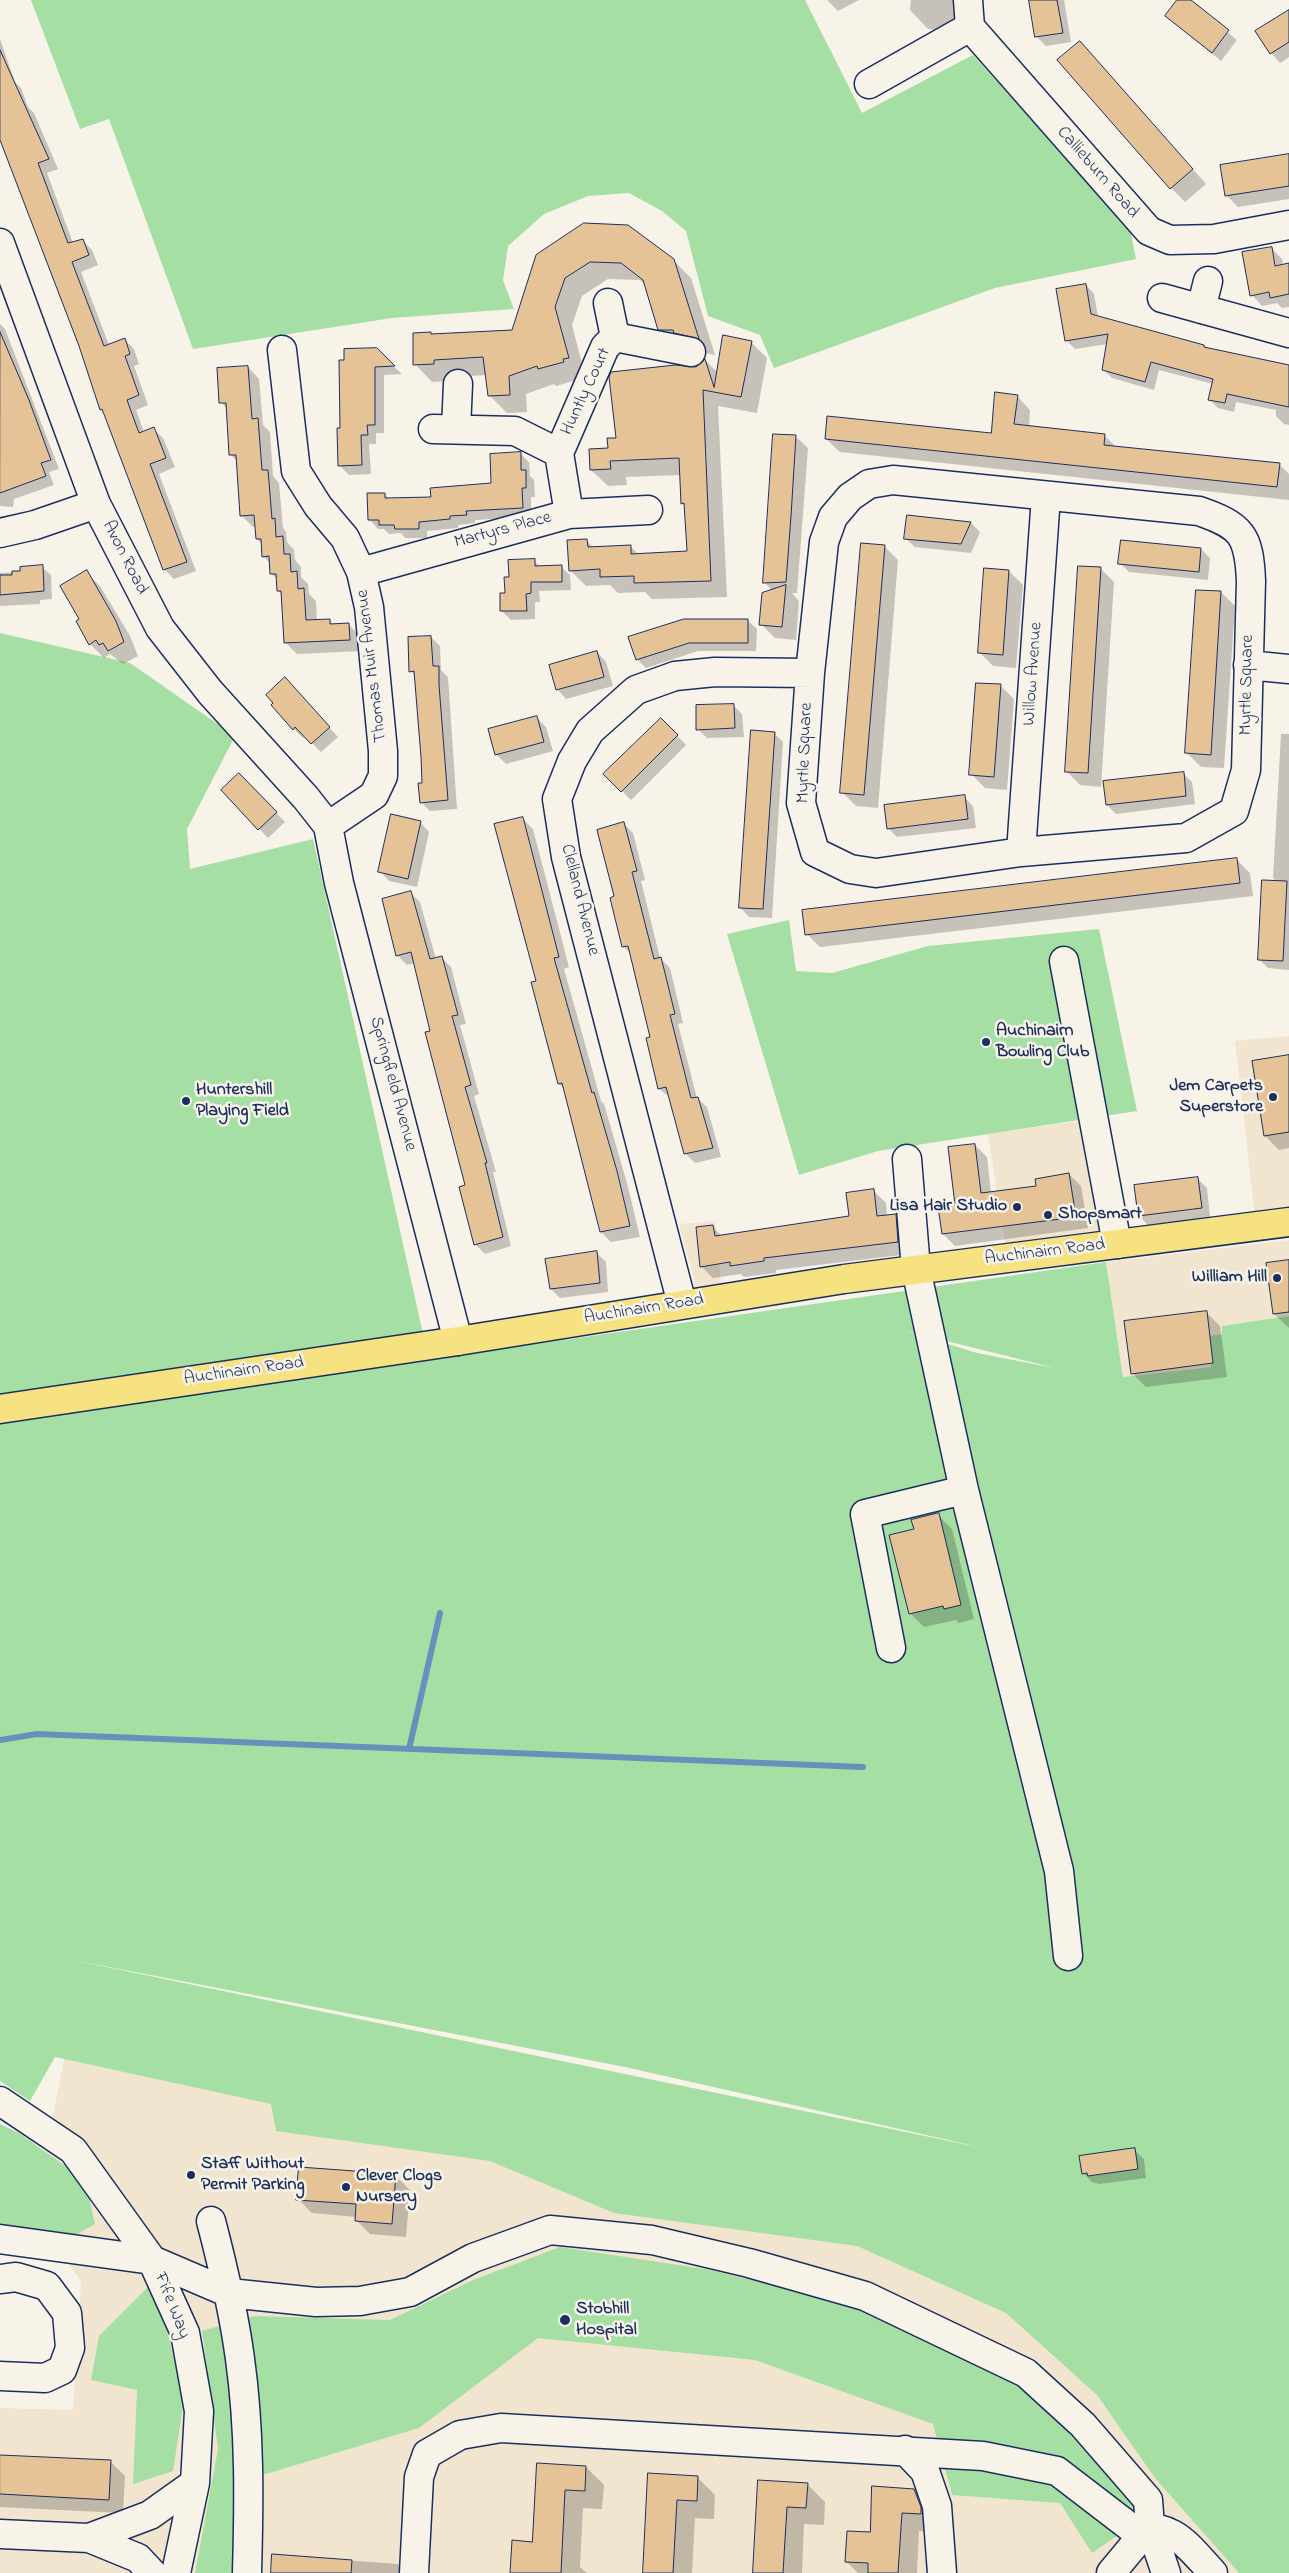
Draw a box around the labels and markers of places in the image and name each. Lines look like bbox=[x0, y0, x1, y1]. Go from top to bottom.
place label: Auchinairn Bowling Club bbox=[996, 1021, 1089, 1064]
marker: Auchinairn Bowling Club bbox=[980, 1036, 992, 1048]
place label: Jem Carpets Superstore bbox=[1169, 1076, 1263, 1118]
place label: Huntershill Playing Field bbox=[196, 1080, 289, 1122]
marker: Jem Carpets Superstore bbox=[1267, 1091, 1279, 1103]
marker: Huntershill Playing Field bbox=[180, 1095, 192, 1107]
place label: Lisa Hair Studio bbox=[890, 1196, 1007, 1218]
marker: Lisa Hair Studio bbox=[1011, 1201, 1023, 1213]
place label: Shopsmart bbox=[1058, 1204, 1142, 1226]
marker: Shopsmart bbox=[1042, 1209, 1054, 1221]
place label: William Hill bbox=[1192, 1267, 1267, 1289]
marker: William Hill bbox=[1271, 1272, 1283, 1284]
place label: Staff Without Permit Parking bbox=[201, 2154, 304, 2196]
place label: Clever Clogs Nursery bbox=[356, 2166, 442, 2208]
marker: Staff Without Permit Parking bbox=[185, 2169, 197, 2181]
marker: Clever Clogs Nursery bbox=[340, 2181, 352, 2193]
place label: Stobhill Hospital bbox=[576, 2299, 637, 2342]
marker: Stobhill Hospital bbox=[558, 2313, 572, 2327]

